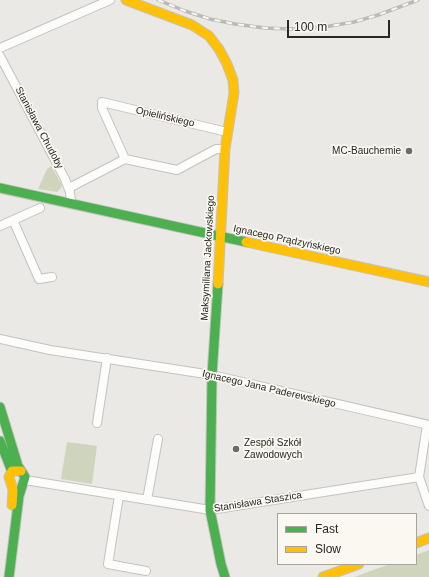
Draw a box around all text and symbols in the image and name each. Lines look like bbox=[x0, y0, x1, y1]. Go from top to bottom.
scale bar bbox=[289, 12, 392, 38]
text: 100 m bbox=[294, 20, 327, 34]
street label: Stanisława Chudoby bbox=[12, 85, 66, 171]
street label: Opielińskiego bbox=[134, 104, 196, 130]
place label: MC-Bauchemie bbox=[332, 145, 401, 157]
marker: MC-Bauchemie bbox=[404, 146, 414, 156]
street label: Maksymiliana Jackowskiego bbox=[199, 195, 217, 321]
street label: Ignacego Prądzyńskiego bbox=[232, 223, 342, 257]
street label: Ignacego Jana Paderewskiego bbox=[201, 368, 337, 410]
place label: Zespół Szkół Zawodowych bbox=[244, 437, 302, 460]
marker: Zespół Szkół Zawodowych bbox=[231, 444, 241, 454]
street label: Stanisława Staszica bbox=[213, 489, 303, 515]
legend bbox=[277, 513, 417, 565]
text: Fast bbox=[315, 522, 338, 536]
text: Slow bbox=[315, 542, 341, 556]

